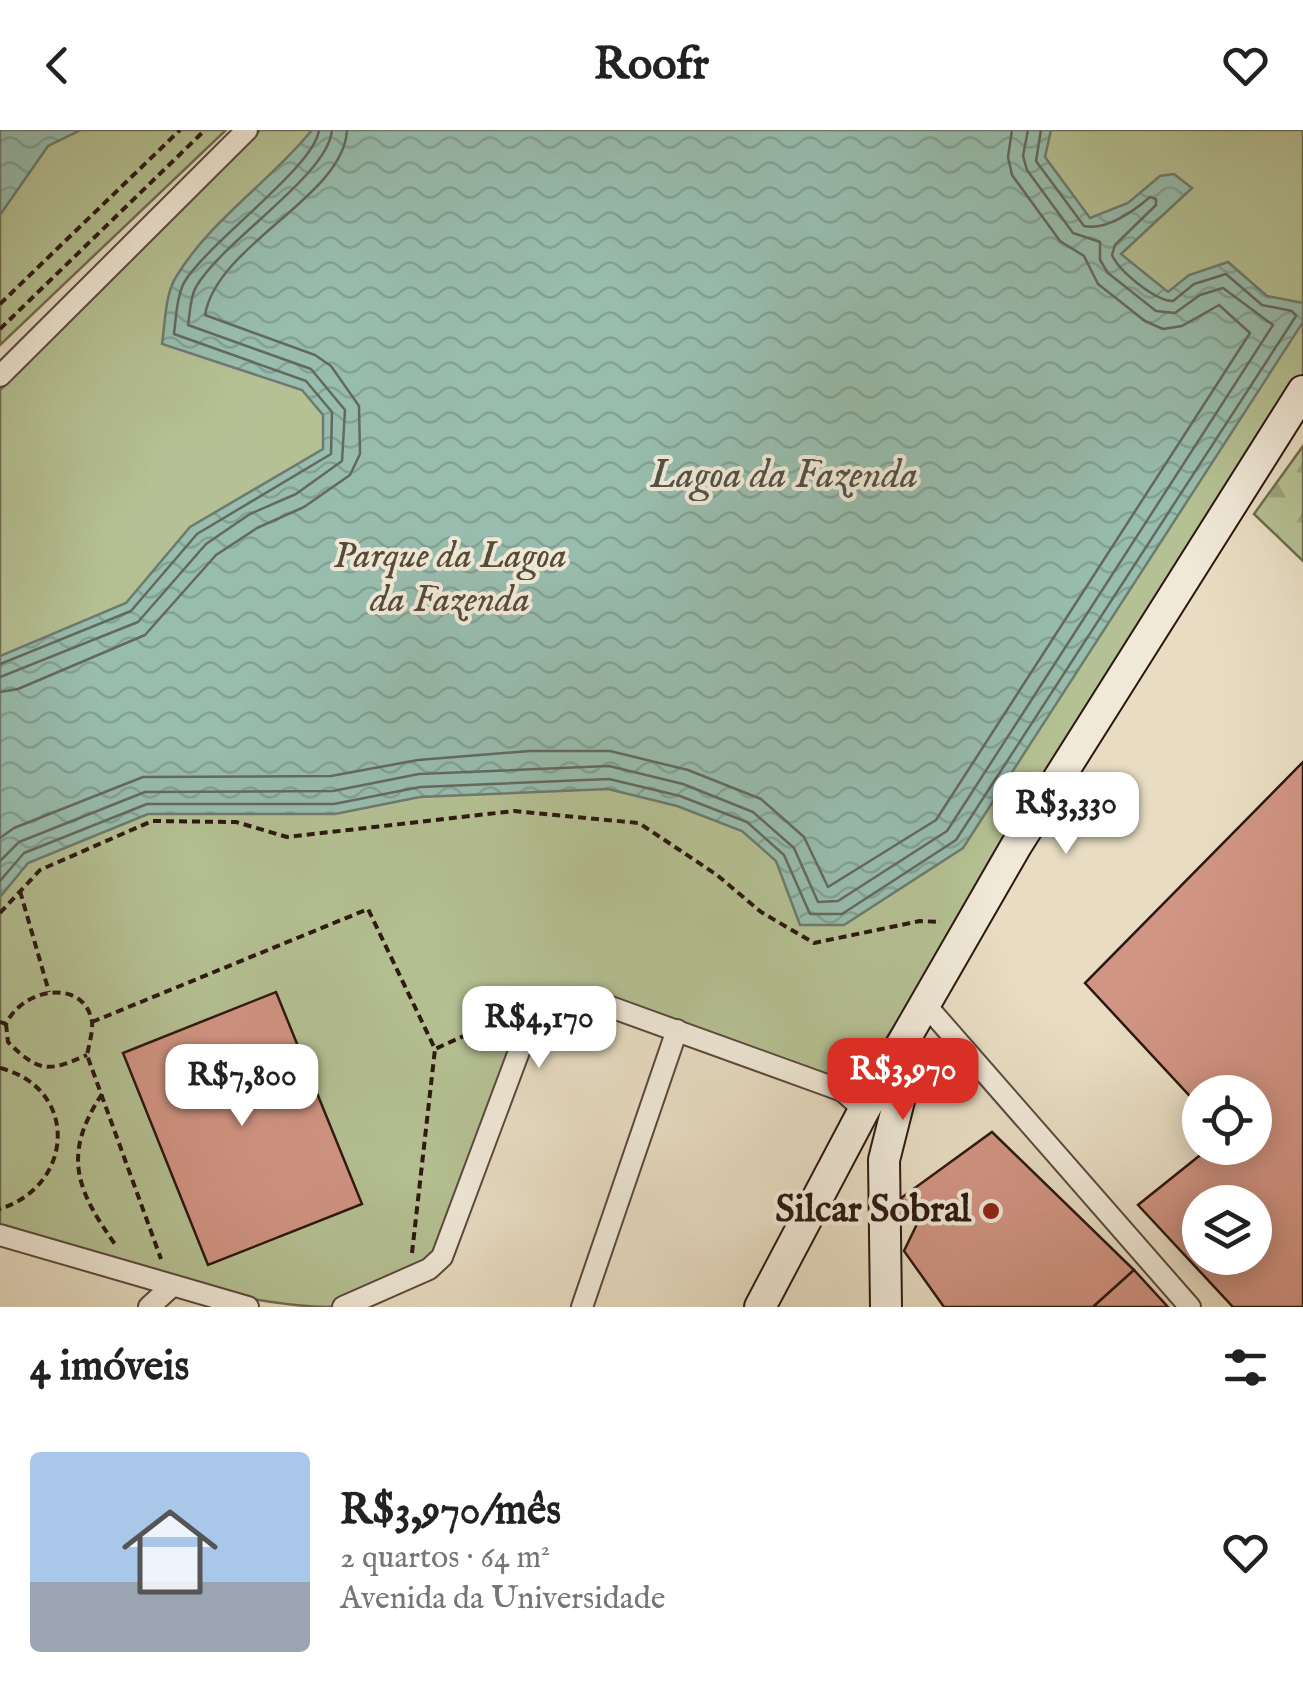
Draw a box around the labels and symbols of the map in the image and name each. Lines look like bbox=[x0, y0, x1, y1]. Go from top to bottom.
water label: Lagoa da Fazenda bbox=[649, 451, 918, 502]
park label: Parque da Lagoa da Fazenda bbox=[333, 533, 567, 625]
pin: R$3,330 bbox=[974, 772, 1158, 857]
pin: R$4,170 bbox=[447, 986, 631, 1071]
pin: R$3,970 bbox=[811, 1038, 995, 1123]
pin: R$7,800 bbox=[150, 1044, 334, 1129]
place label: Silcar Sobral bbox=[775, 1187, 972, 1235]
marker: Silcar Sobral bbox=[980, 1200, 1002, 1222]

